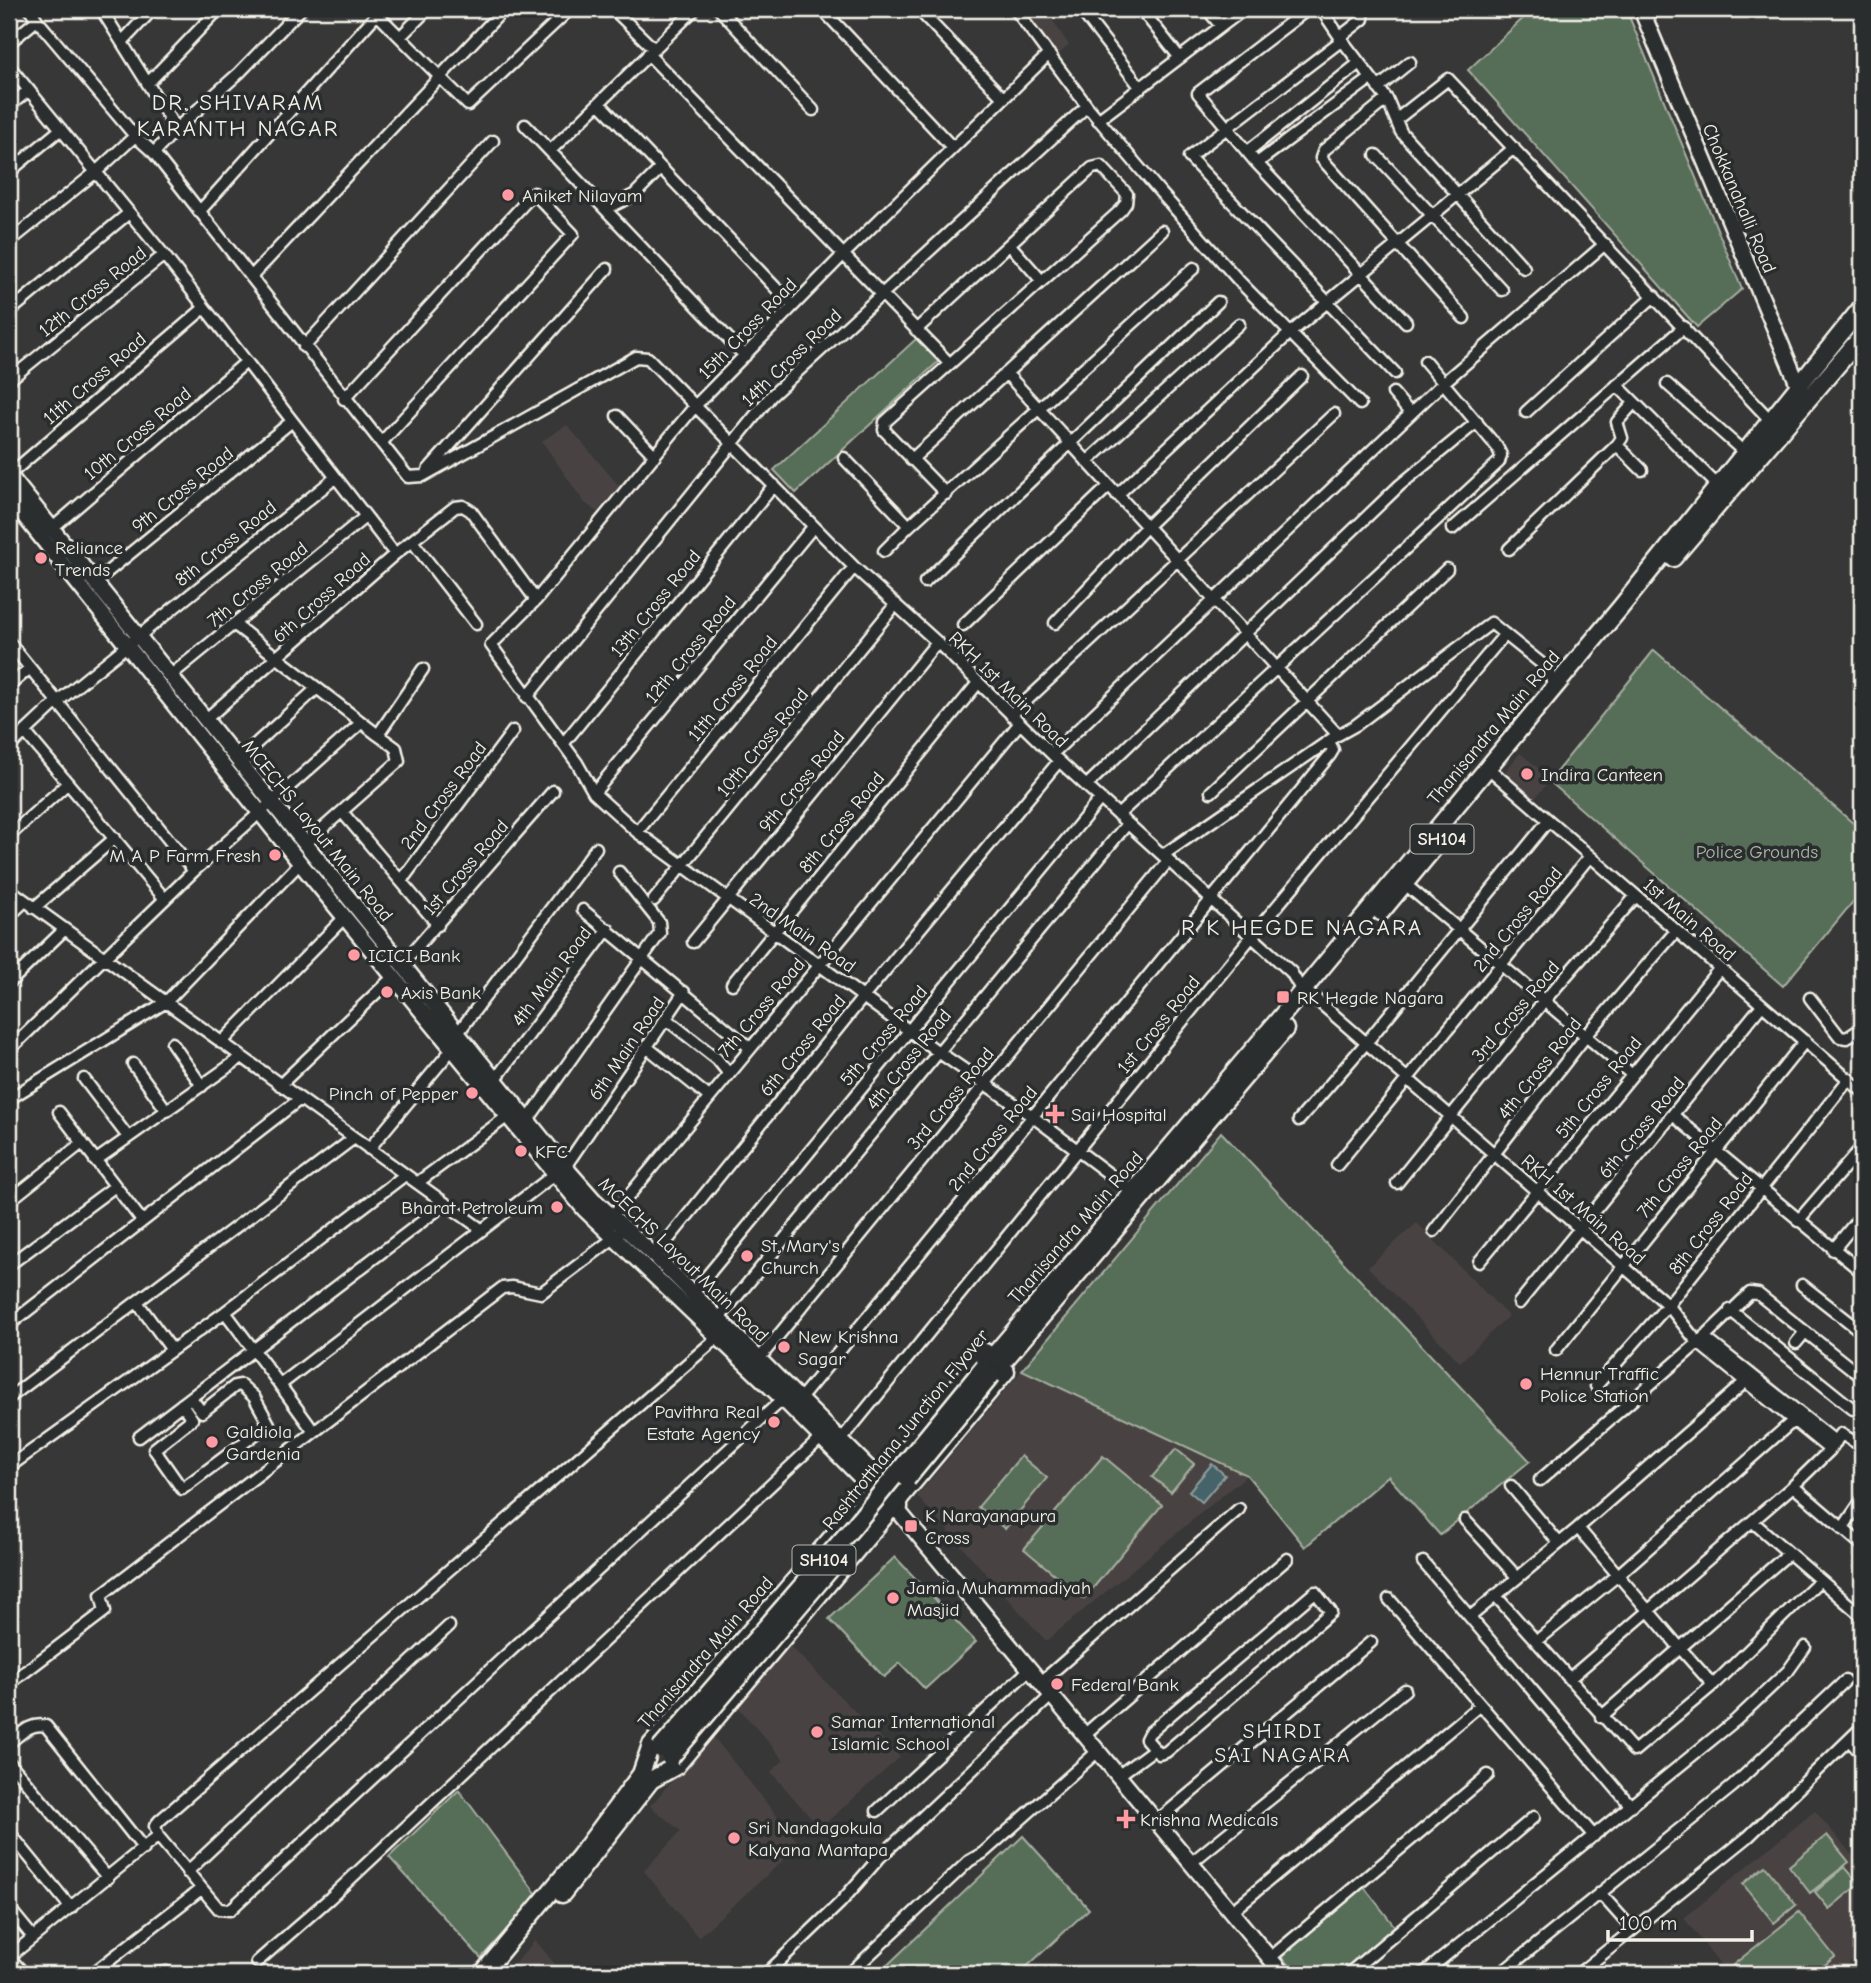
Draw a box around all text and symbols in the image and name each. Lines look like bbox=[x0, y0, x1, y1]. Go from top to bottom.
district label: DR. SHIVARAM KARANTH NAGAR bbox=[137, 89, 339, 142]
street label: Chokkanahalli Road bbox=[1698, 120, 1780, 276]
place label: Aniket Nilayam bbox=[522, 185, 642, 207]
marker: Aniket Nilayam bbox=[500, 187, 516, 203]
street label: 12th Cross Road bbox=[35, 242, 151, 342]
street label: 15th Cross Road bbox=[694, 274, 801, 384]
street label: 14th Cross Road bbox=[737, 304, 846, 411]
street label: 11th Cross Road bbox=[39, 328, 151, 429]
street label: 10th Cross Road bbox=[80, 383, 196, 485]
street label: 9th Cross Road bbox=[128, 442, 238, 537]
street label: 8th Cross Road bbox=[171, 496, 281, 591]
place label: Reliance Trends bbox=[55, 537, 123, 581]
street label: 7th Cross Road bbox=[203, 538, 312, 632]
street label: 13th Cross Road bbox=[606, 546, 706, 661]
street label: 6th Cross Road bbox=[268, 548, 375, 647]
marker: Reliance Trends bbox=[33, 550, 49, 566]
street label: 12th Cross Road bbox=[641, 592, 741, 708]
street label: RKH 1st Main Road bbox=[944, 627, 1072, 752]
street label: 11th Cross Road bbox=[684, 632, 782, 746]
street label: Thanisandra Main Road bbox=[1423, 646, 1565, 809]
street label: 10th Cross Road bbox=[712, 684, 813, 801]
street label: 9th Cross Road bbox=[754, 727, 849, 837]
street label: MCECHS Layout Main Road bbox=[237, 735, 397, 926]
street label: 2nd Cross Road bbox=[396, 738, 491, 854]
place label: Indira Canteen bbox=[1541, 764, 1663, 786]
marker: Indira Canteen bbox=[1519, 766, 1535, 782]
street label: 8th Cross Road bbox=[794, 768, 889, 878]
street label: 1st Cross Road bbox=[418, 815, 513, 920]
road number: SH104 bbox=[1410, 824, 1474, 854]
park label: Police Grounds bbox=[1696, 841, 1818, 863]
place label: M A P Farm Fresh bbox=[109, 845, 261, 867]
marker: M A P Farm Fresh bbox=[267, 847, 283, 863]
street label: 2nd Cross Road bbox=[1469, 863, 1567, 977]
street label: 1st Main Road bbox=[1639, 874, 1740, 966]
street label: 2nd Main Road bbox=[745, 888, 860, 978]
district label: R K HEGDE NAGARA bbox=[1181, 914, 1423, 941]
street label: 4th Main Road bbox=[507, 922, 596, 1031]
place label: ICICI Bank bbox=[368, 945, 461, 967]
marker: ICICI Bank bbox=[346, 947, 362, 963]
street label: 7th Cross Road bbox=[714, 953, 810, 1062]
street label: 3rd Cross Road bbox=[1467, 957, 1564, 1067]
street label: 1st Cross Road bbox=[1113, 971, 1205, 1078]
street label: 5th Cross Road bbox=[835, 981, 932, 1090]
place label: Axis Bank bbox=[401, 982, 482, 1004]
marker: Axis Bank bbox=[379, 984, 395, 1000]
place label: RK Hegde Nagara bbox=[1297, 987, 1444, 1009]
marker: RK Hegde Nagara bbox=[1275, 989, 1291, 1005]
street label: 6th Cross Road bbox=[755, 990, 850, 1101]
street label: 6th Main Road bbox=[584, 993, 670, 1105]
street label: 4th Cross Road bbox=[861, 1005, 956, 1114]
street label: 4th Cross Road bbox=[1493, 1013, 1586, 1124]
street label: 5th Cross Road bbox=[1551, 1032, 1646, 1143]
street label: 3rd Cross Road bbox=[903, 1043, 999, 1154]
street label: 6th Cross Road bbox=[1594, 1072, 1689, 1183]
street label: 2nd Cross Road bbox=[944, 1082, 1042, 1196]
place label: Pinch of Pepper bbox=[329, 1083, 458, 1105]
marker: Pinch of Pepper bbox=[464, 1085, 480, 1101]
marker: Sai Hospital bbox=[1045, 1104, 1065, 1124]
place label: Sai Hospital bbox=[1071, 1104, 1167, 1126]
street label: 7th Cross Road bbox=[1633, 1113, 1727, 1222]
place label: KFC bbox=[535, 1141, 568, 1163]
marker: KFC bbox=[513, 1143, 529, 1159]
street label: Thanisandra Main Road bbox=[1004, 1147, 1148, 1308]
street label: RKH 1st Main Road bbox=[1517, 1150, 1650, 1270]
street label: 8th Cross Road bbox=[1664, 1168, 1758, 1279]
street label: MCECHS Layout Main Road bbox=[594, 1173, 773, 1347]
place label: Bharat Petroleum bbox=[401, 1197, 543, 1219]
marker: Bharat Petroleum bbox=[549, 1199, 565, 1215]
place label: St. Mary's Church bbox=[761, 1235, 840, 1279]
marker: St. Mary's Church bbox=[739, 1248, 755, 1264]
street label: Rashtrotthana Junction Flyover bbox=[818, 1325, 994, 1534]
place label: New Krishna Sagar bbox=[798, 1326, 899, 1370]
marker: New Krishna Sagar bbox=[776, 1339, 792, 1355]
place label: Hennur Traffic Police Station bbox=[1540, 1363, 1659, 1407]
marker: Hennur Traffic Police Station bbox=[1518, 1376, 1534, 1392]
place label: Pavithra Real Estate Agency bbox=[646, 1401, 760, 1445]
marker: Pavithra Real Estate Agency bbox=[766, 1414, 782, 1430]
place label: Galdiola Gardenia bbox=[226, 1421, 301, 1465]
marker: Galdiola Gardenia bbox=[204, 1434, 220, 1450]
place label: K Narayanapura Cross bbox=[925, 1505, 1056, 1549]
marker: K Narayanapura Cross bbox=[903, 1518, 919, 1534]
road number: SH104 bbox=[792, 1546, 856, 1574]
street label: Thanisandra Main Road bbox=[634, 1572, 778, 1733]
place label: Jamia Muhammadiyah Masjid bbox=[907, 1577, 1091, 1621]
marker: Jamia Muhammadiyah Masjid bbox=[885, 1590, 901, 1606]
place label: Federal Bank bbox=[1071, 1674, 1180, 1696]
marker: Federal Bank bbox=[1049, 1676, 1065, 1692]
place label: Samar International Islamic School bbox=[831, 1711, 995, 1755]
district label: SHIRDI SAI NAGARA bbox=[1215, 1719, 1351, 1767]
marker: Samar International Islamic School bbox=[809, 1724, 825, 1740]
place label: Krishna Medicals bbox=[1140, 1809, 1278, 1831]
marker: Krishna Medicals bbox=[1118, 1811, 1134, 1827]
place label: Sri Nandagokula Kalyana Mantapa bbox=[748, 1817, 888, 1861]
marker: Sri Nandagokula Kalyana Mantapa bbox=[726, 1830, 742, 1846]
scale bar bbox=[1608, 1899, 1752, 1943]
text: 100 m bbox=[1619, 1911, 1677, 1935]

